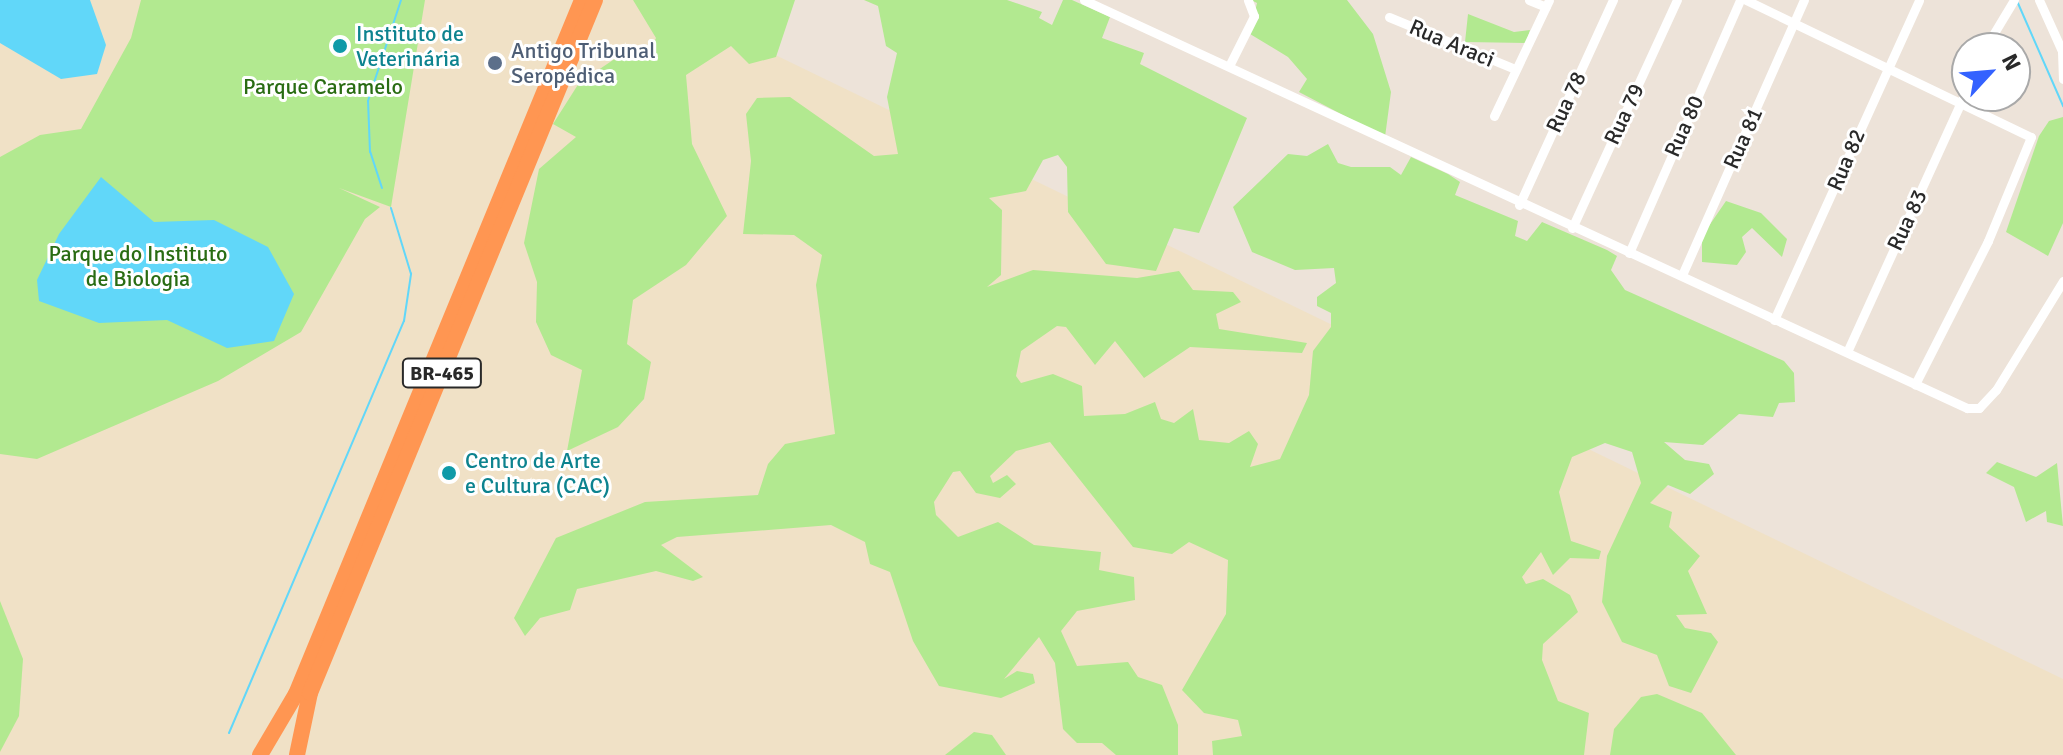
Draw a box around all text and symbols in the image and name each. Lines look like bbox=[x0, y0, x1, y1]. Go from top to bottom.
street label: Rua Araci bbox=[1406, 13, 1498, 73]
place label: Instituto de Veterinária bbox=[356, 20, 464, 72]
north arrow bbox=[1951, 32, 2031, 112]
marker: Instituto de Veterinária bbox=[331, 37, 349, 55]
place label: Antigo Tribunal Seropédica bbox=[511, 37, 656, 88]
text: N bbox=[1996, 49, 2027, 75]
marker: Antigo Tribunal Seropédica bbox=[486, 54, 504, 72]
street label: Rua 78 bbox=[1540, 67, 1592, 137]
park label: Parque Caramelo bbox=[243, 74, 403, 100]
street label: Rua 79 bbox=[1598, 79, 1650, 149]
street label: Rua 80 bbox=[1659, 91, 1709, 161]
street label: Rua 81 bbox=[1718, 103, 1768, 173]
street label: Rua 82 bbox=[1821, 125, 1871, 195]
street label: Rua 83 bbox=[1881, 185, 1933, 255]
park label: Parque do Instituto de Biologia bbox=[49, 240, 227, 292]
road number: BR-465 bbox=[400, 357, 484, 389]
place label: Centro de Arte e Cultura (CAC) bbox=[465, 447, 610, 498]
marker: Centro de Arte e Cultura (CAC) bbox=[440, 464, 458, 482]

